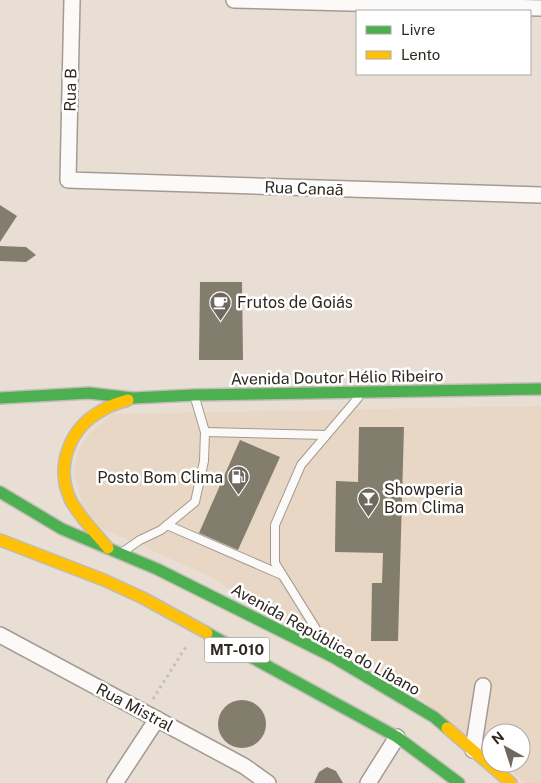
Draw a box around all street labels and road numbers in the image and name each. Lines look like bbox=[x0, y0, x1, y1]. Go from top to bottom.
street label: Rua B bbox=[61, 68, 80, 112]
street label: Rua Canaã bbox=[264, 178, 344, 199]
street label: Avenida Doutor Hélio Ribeiro bbox=[230, 366, 444, 389]
street label: Avenida República do Líbano bbox=[228, 580, 423, 699]
road number: MT-010 bbox=[204, 638, 270, 662]
street label: Rua Mistral bbox=[93, 679, 177, 736]

